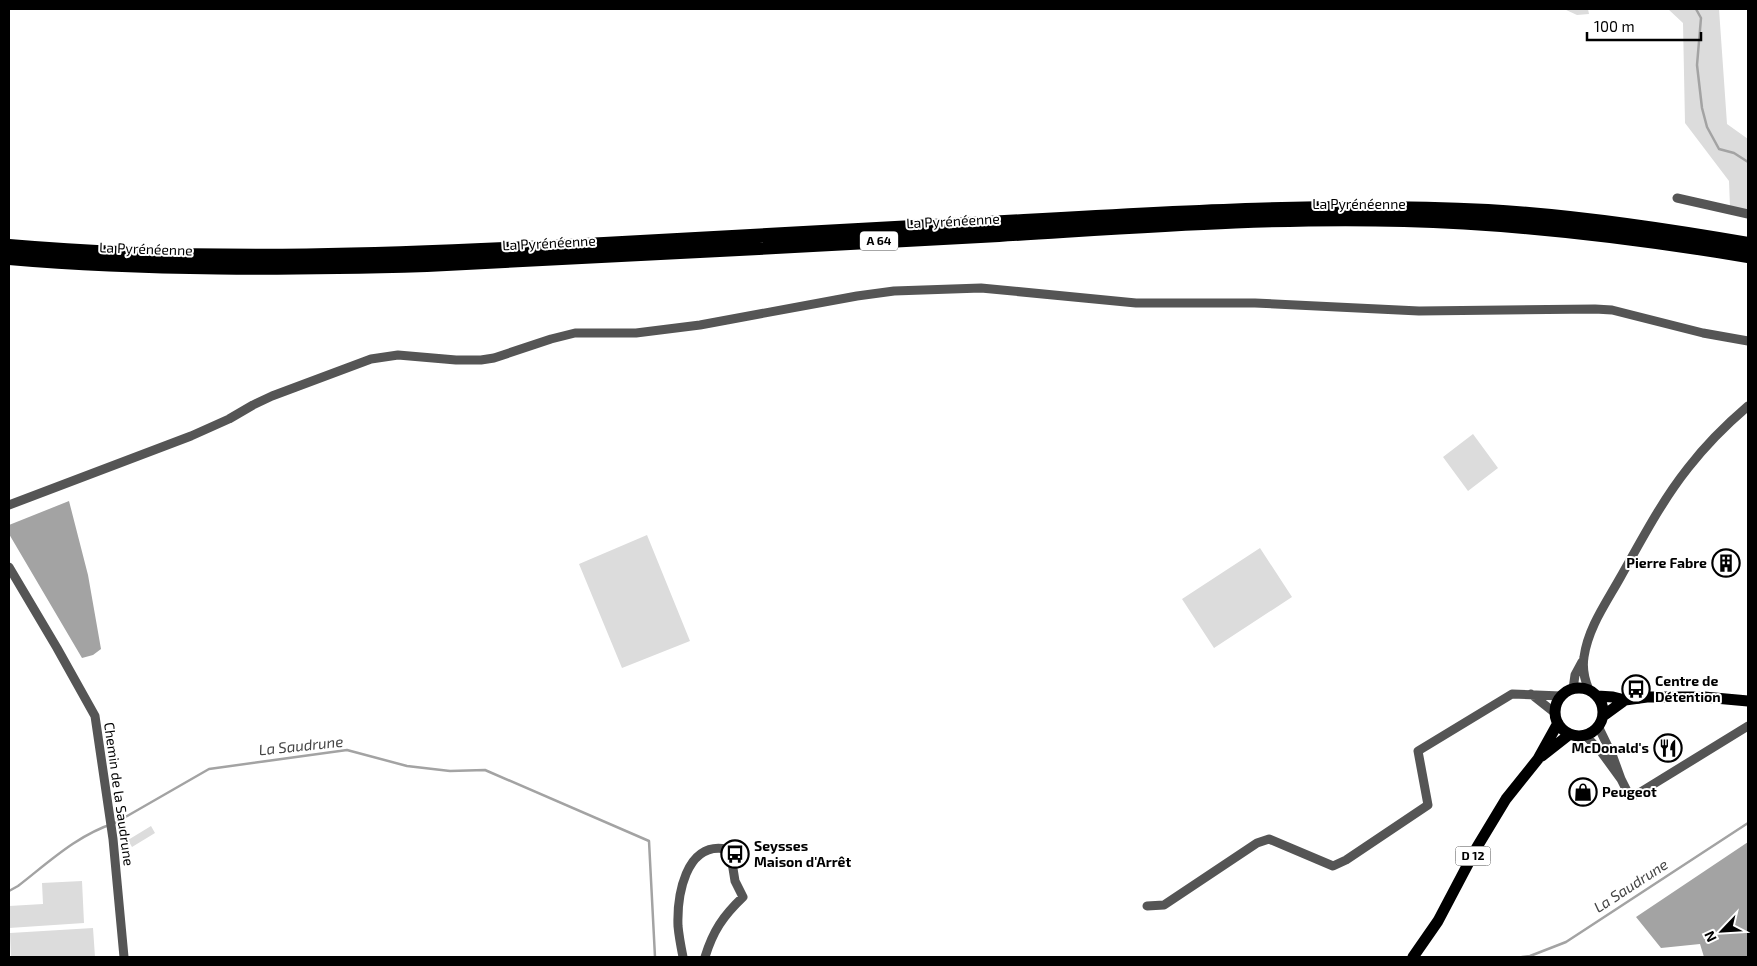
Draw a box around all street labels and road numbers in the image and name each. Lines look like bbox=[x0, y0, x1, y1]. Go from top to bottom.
street label: La Pyrénéenne bbox=[1312, 195, 1406, 212]
street label: La Pyrénéenne bbox=[906, 210, 1000, 231]
street label: La Pyrénéenne bbox=[502, 232, 596, 253]
road number: A 64 bbox=[860, 232, 898, 250]
street label: La Pyrénéenne bbox=[99, 238, 193, 259]
street label: Chemin de la Saudrune bbox=[101, 721, 138, 867]
road number: D 12 bbox=[1456, 846, 1490, 866]

